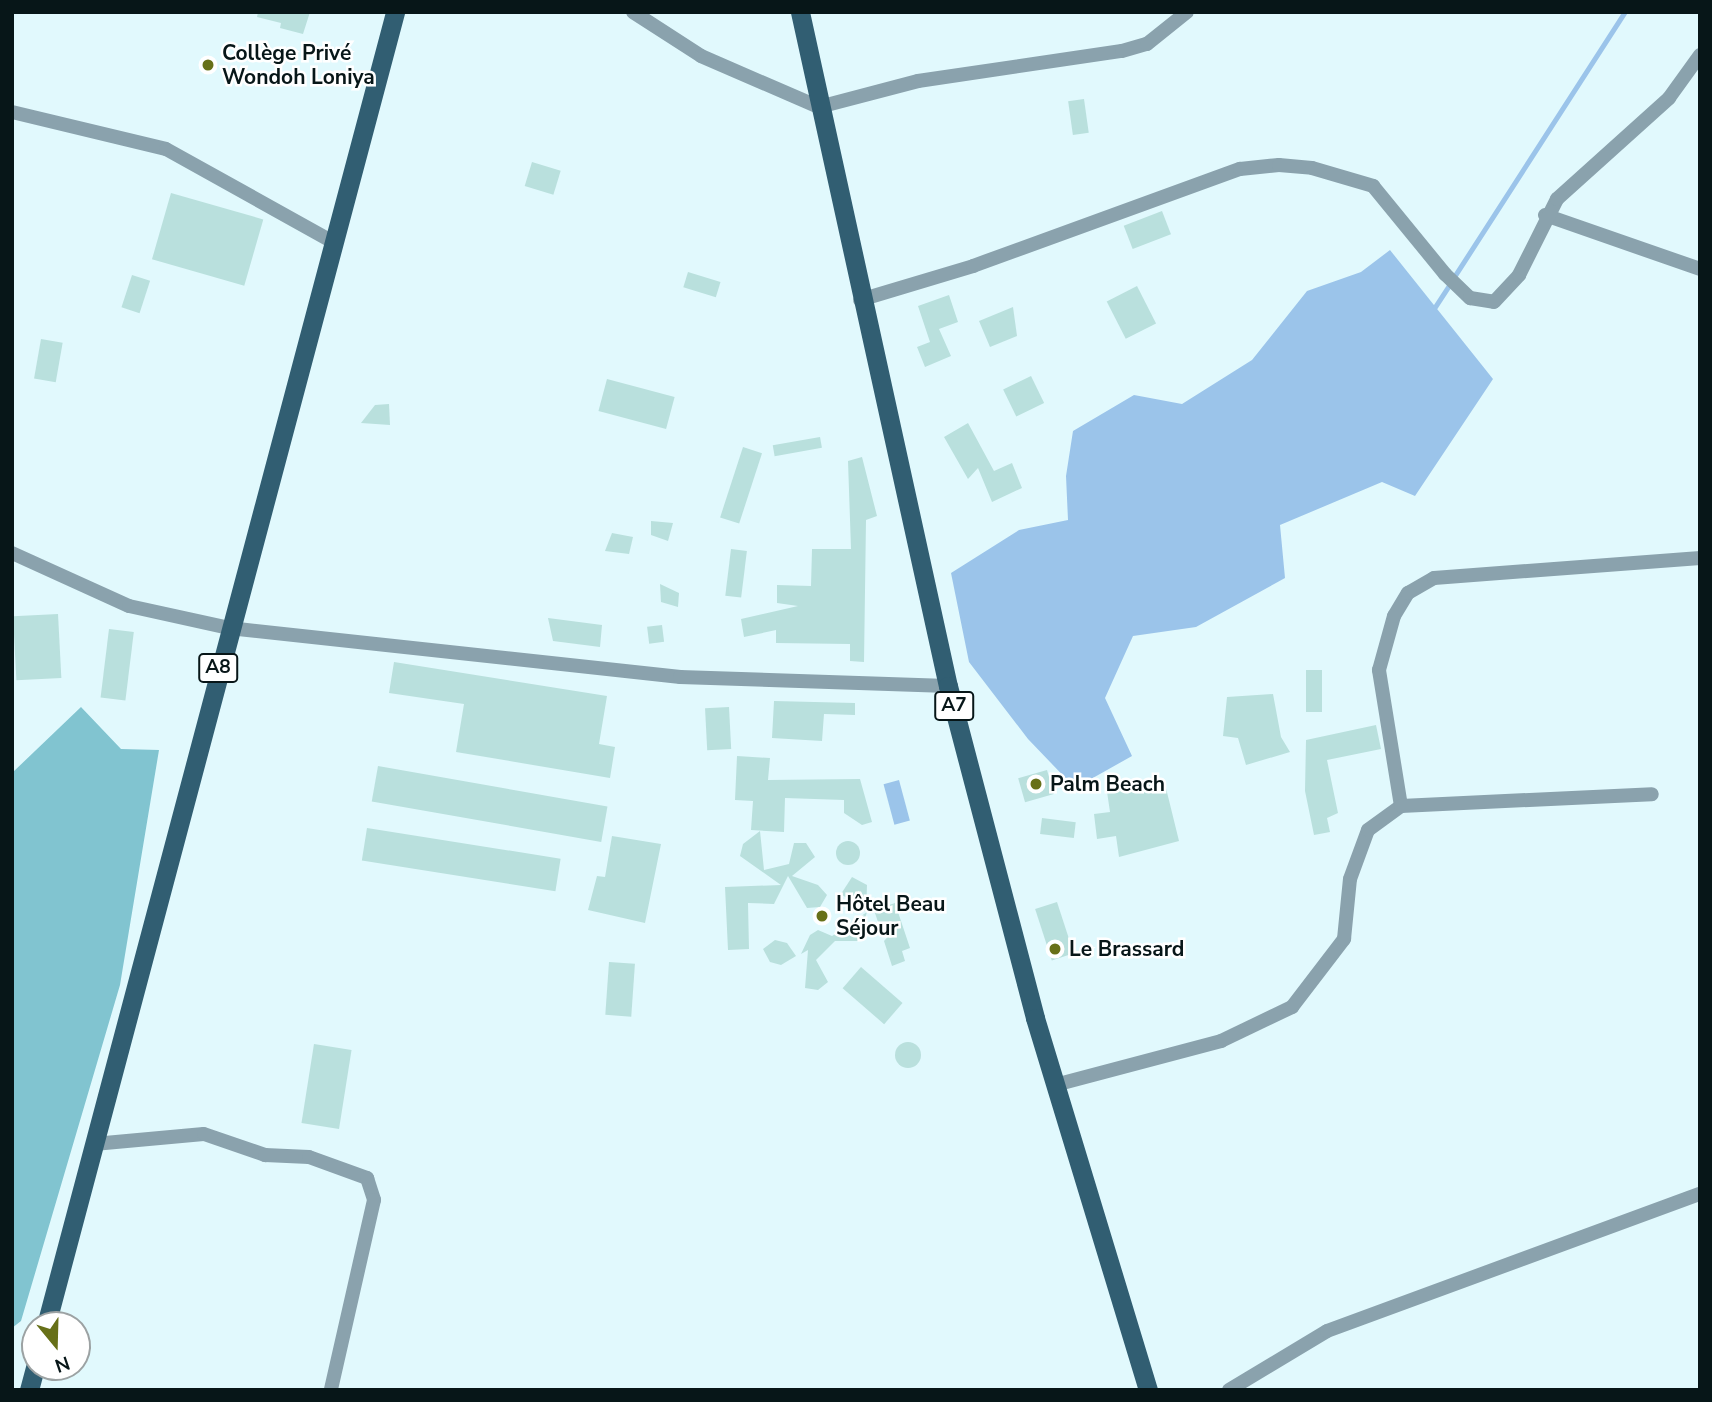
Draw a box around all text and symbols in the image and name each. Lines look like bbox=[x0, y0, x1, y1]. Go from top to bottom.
place label: Collège Privé Wondoh Loniya bbox=[222, 40, 375, 90]
marker: Collège Privé Wondoh Loniya bbox=[200, 57, 216, 73]
road number: A8 bbox=[197, 652, 239, 684]
road number: A7 bbox=[933, 691, 975, 722]
place label: Palm Beach bbox=[1050, 771, 1165, 797]
marker: Palm Beach bbox=[1028, 776, 1044, 792]
place label: Hôtel Beau Séjour bbox=[836, 891, 945, 941]
marker: Hôtel Beau Séjour bbox=[814, 908, 830, 924]
place label: Le Brassard bbox=[1069, 936, 1184, 962]
marker: Le Brassard bbox=[1047, 941, 1063, 957]
north arrow bbox=[21, 1311, 91, 1381]
text: N bbox=[51, 1349, 73, 1379]

